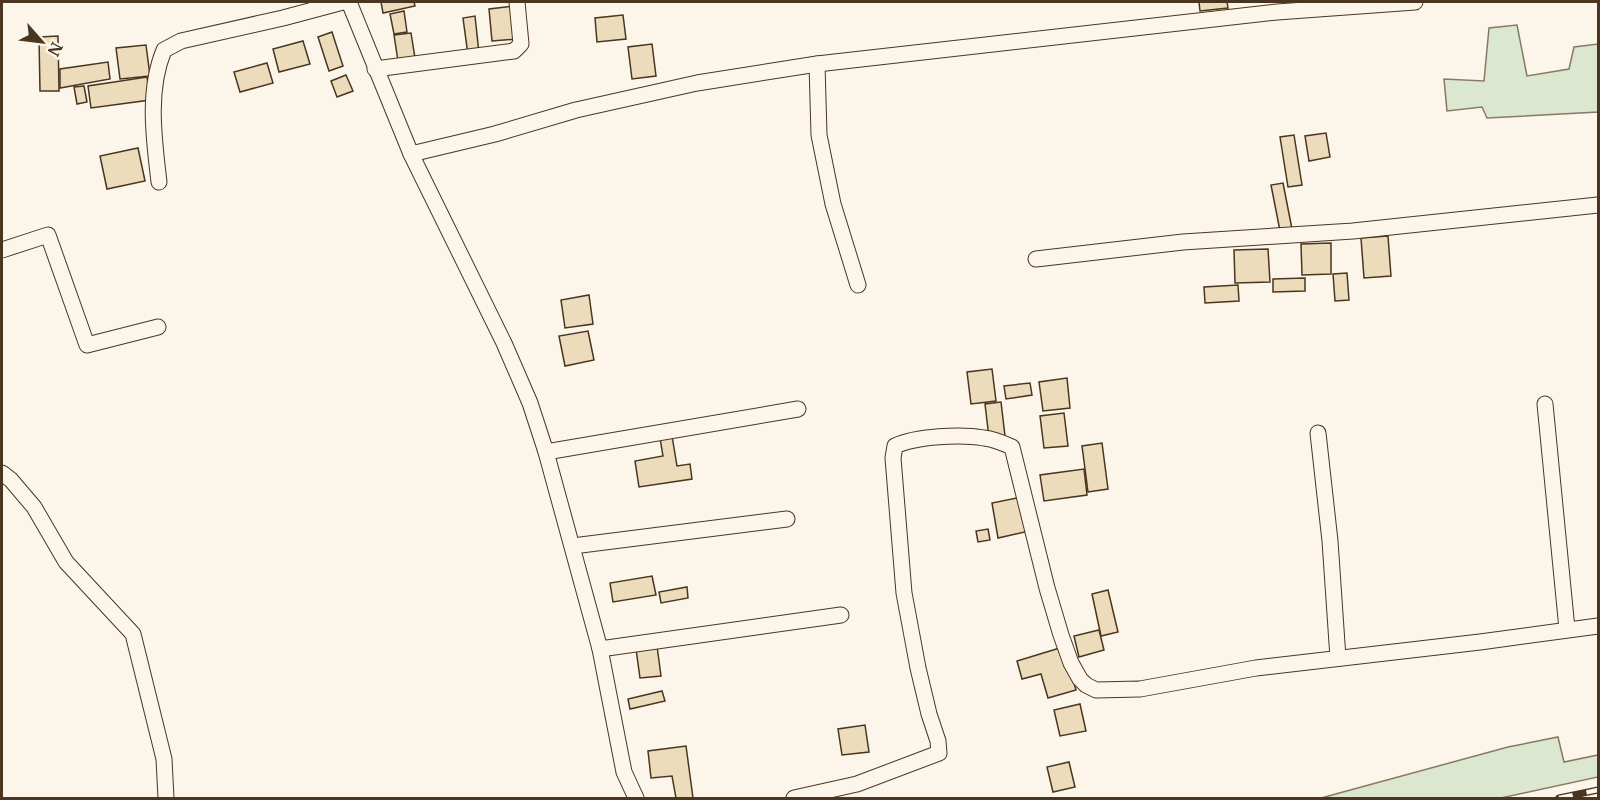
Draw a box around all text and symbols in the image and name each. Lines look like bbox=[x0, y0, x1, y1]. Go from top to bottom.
north arrow bbox=[12, 12, 72, 72]
text: N bbox=[43, 39, 67, 60]

